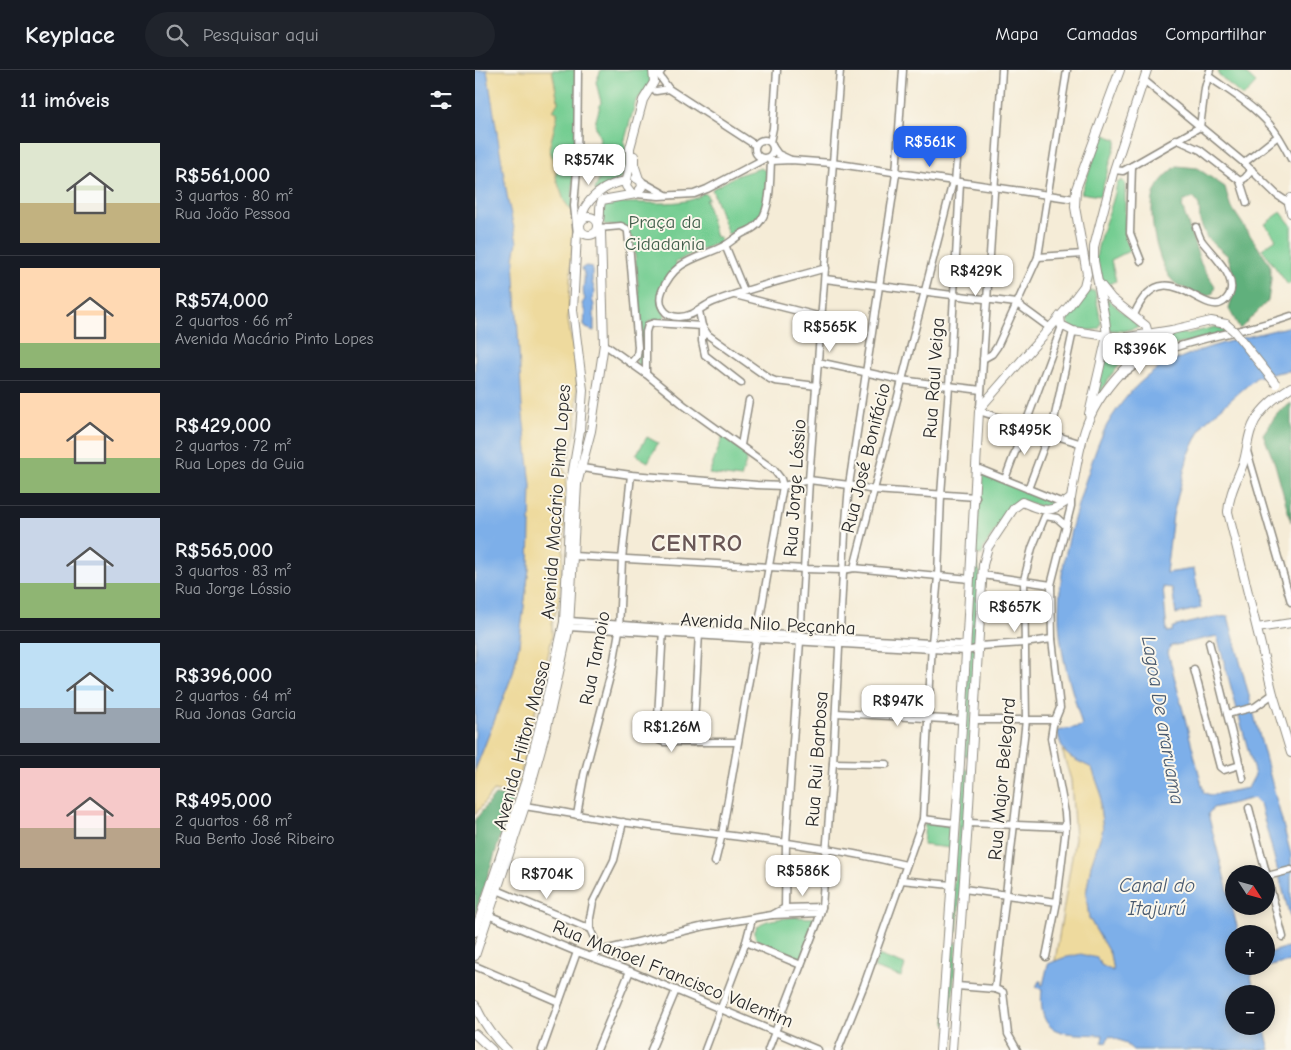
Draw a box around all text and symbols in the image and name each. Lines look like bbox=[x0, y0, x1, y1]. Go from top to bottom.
search box bbox=[145, 12, 495, 57]
text: Keyplace bbox=[25, 21, 115, 49]
icon: search bbox=[163, 21, 191, 49]
text: Pesquisar aqui bbox=[203, 24, 319, 46]
text: Mapa bbox=[995, 24, 1038, 45]
text: Camadas bbox=[1066, 24, 1137, 45]
text: Compartilhar bbox=[1165, 24, 1266, 45]
icon: filters bbox=[427, 86, 455, 114]
text: 11 imóveis bbox=[20, 88, 109, 112]
pin: R$561K bbox=[889, 126, 971, 168]
text: R$561K bbox=[904, 133, 956, 151]
pin: R$574K bbox=[548, 144, 630, 186]
text: R$574K bbox=[564, 151, 614, 169]
icon: home bbox=[60, 163, 120, 223]
text: R$561,000 bbox=[175, 163, 270, 187]
text: 3 quartos · 80 m² bbox=[175, 187, 293, 205]
text: Rua João Pessoa bbox=[175, 205, 290, 223]
park label: Praça da Cidadania bbox=[625, 211, 705, 255]
pin: R$429K bbox=[935, 254, 1017, 297]
text: R$429K bbox=[950, 262, 1002, 280]
icon: home bbox=[60, 288, 120, 348]
text: R$574,000 bbox=[175, 288, 269, 312]
pin: R$565K bbox=[789, 310, 871, 353]
text: 2 quartos · 66 m² bbox=[175, 312, 292, 330]
street label: Rua Raul Veiga bbox=[919, 317, 949, 439]
text: R$565K bbox=[803, 318, 857, 336]
text: Avenida Macário Pinto Lopes bbox=[175, 330, 373, 348]
pin: R$396K bbox=[1099, 332, 1181, 375]
text: R$396K bbox=[1114, 340, 1166, 358]
street label: Rua José Bonifácio bbox=[837, 381, 895, 535]
street label: Avenida Macário Pinto Lopes bbox=[537, 384, 575, 620]
icon: home bbox=[60, 413, 120, 473]
text: R$429,000 bbox=[175, 413, 271, 437]
pin: R$495K bbox=[984, 414, 1066, 456]
street label: Rua Jorge Lóssio bbox=[779, 418, 811, 558]
text: R$495K bbox=[999, 421, 1051, 439]
text: 2 quartos · 72 m² bbox=[175, 437, 291, 455]
text: Rua Lopes da Guia bbox=[175, 455, 305, 473]
district label: CENTRO bbox=[651, 529, 743, 557]
icon: home bbox=[60, 538, 120, 598]
text: R$565,000 bbox=[175, 538, 273, 562]
text: 3 quartos · 83 m² bbox=[175, 562, 291, 580]
text: Rua Jorge Lóssio bbox=[175, 580, 291, 598]
pin: R$657K bbox=[974, 590, 1056, 633]
text: R$657K bbox=[989, 598, 1041, 616]
street label: Avenida Nilo Peçanha bbox=[680, 608, 856, 640]
street label: Rua Tamoio bbox=[575, 609, 615, 707]
water label: Lagoa De araruama bbox=[1137, 634, 1189, 806]
street label: Avenida Hilton Massa bbox=[489, 658, 555, 832]
icon: home bbox=[60, 663, 120, 723]
text: R$396,000 bbox=[175, 663, 272, 687]
pin: R$947K bbox=[857, 684, 939, 727]
text: 2 quartos · 64 m² bbox=[175, 687, 291, 705]
street label: Rua Rui Barbosa bbox=[801, 691, 833, 827]
text: R$947K bbox=[872, 692, 924, 710]
street label: Rua Major Belegard bbox=[984, 697, 1020, 861]
text: Rua Jonas Garcia bbox=[175, 705, 296, 723]
pin: R$1.26M bbox=[626, 710, 718, 753]
text: R$1.26M bbox=[643, 718, 701, 736]
icon: home bbox=[60, 788, 120, 848]
text: R$495,000 bbox=[175, 788, 272, 812]
text: 2 quartos · 68 m² bbox=[175, 812, 292, 830]
text: Rua Bento José Ribeiro bbox=[175, 830, 335, 848]
pin: R$586K bbox=[762, 854, 844, 897]
pin: R$704K bbox=[506, 858, 588, 900]
text: R$586K bbox=[776, 862, 830, 880]
text: R$704K bbox=[521, 865, 573, 883]
north arrow bbox=[1225, 865, 1275, 915]
map controls bbox=[1225, 865, 1275, 1035]
water label: Canal do Itajurú bbox=[1119, 874, 1195, 920]
street label: Rua Manoel Francisco Valentim bbox=[550, 916, 796, 1032]
button: + bbox=[1225, 925, 1275, 975]
button: − bbox=[1225, 985, 1275, 1035]

